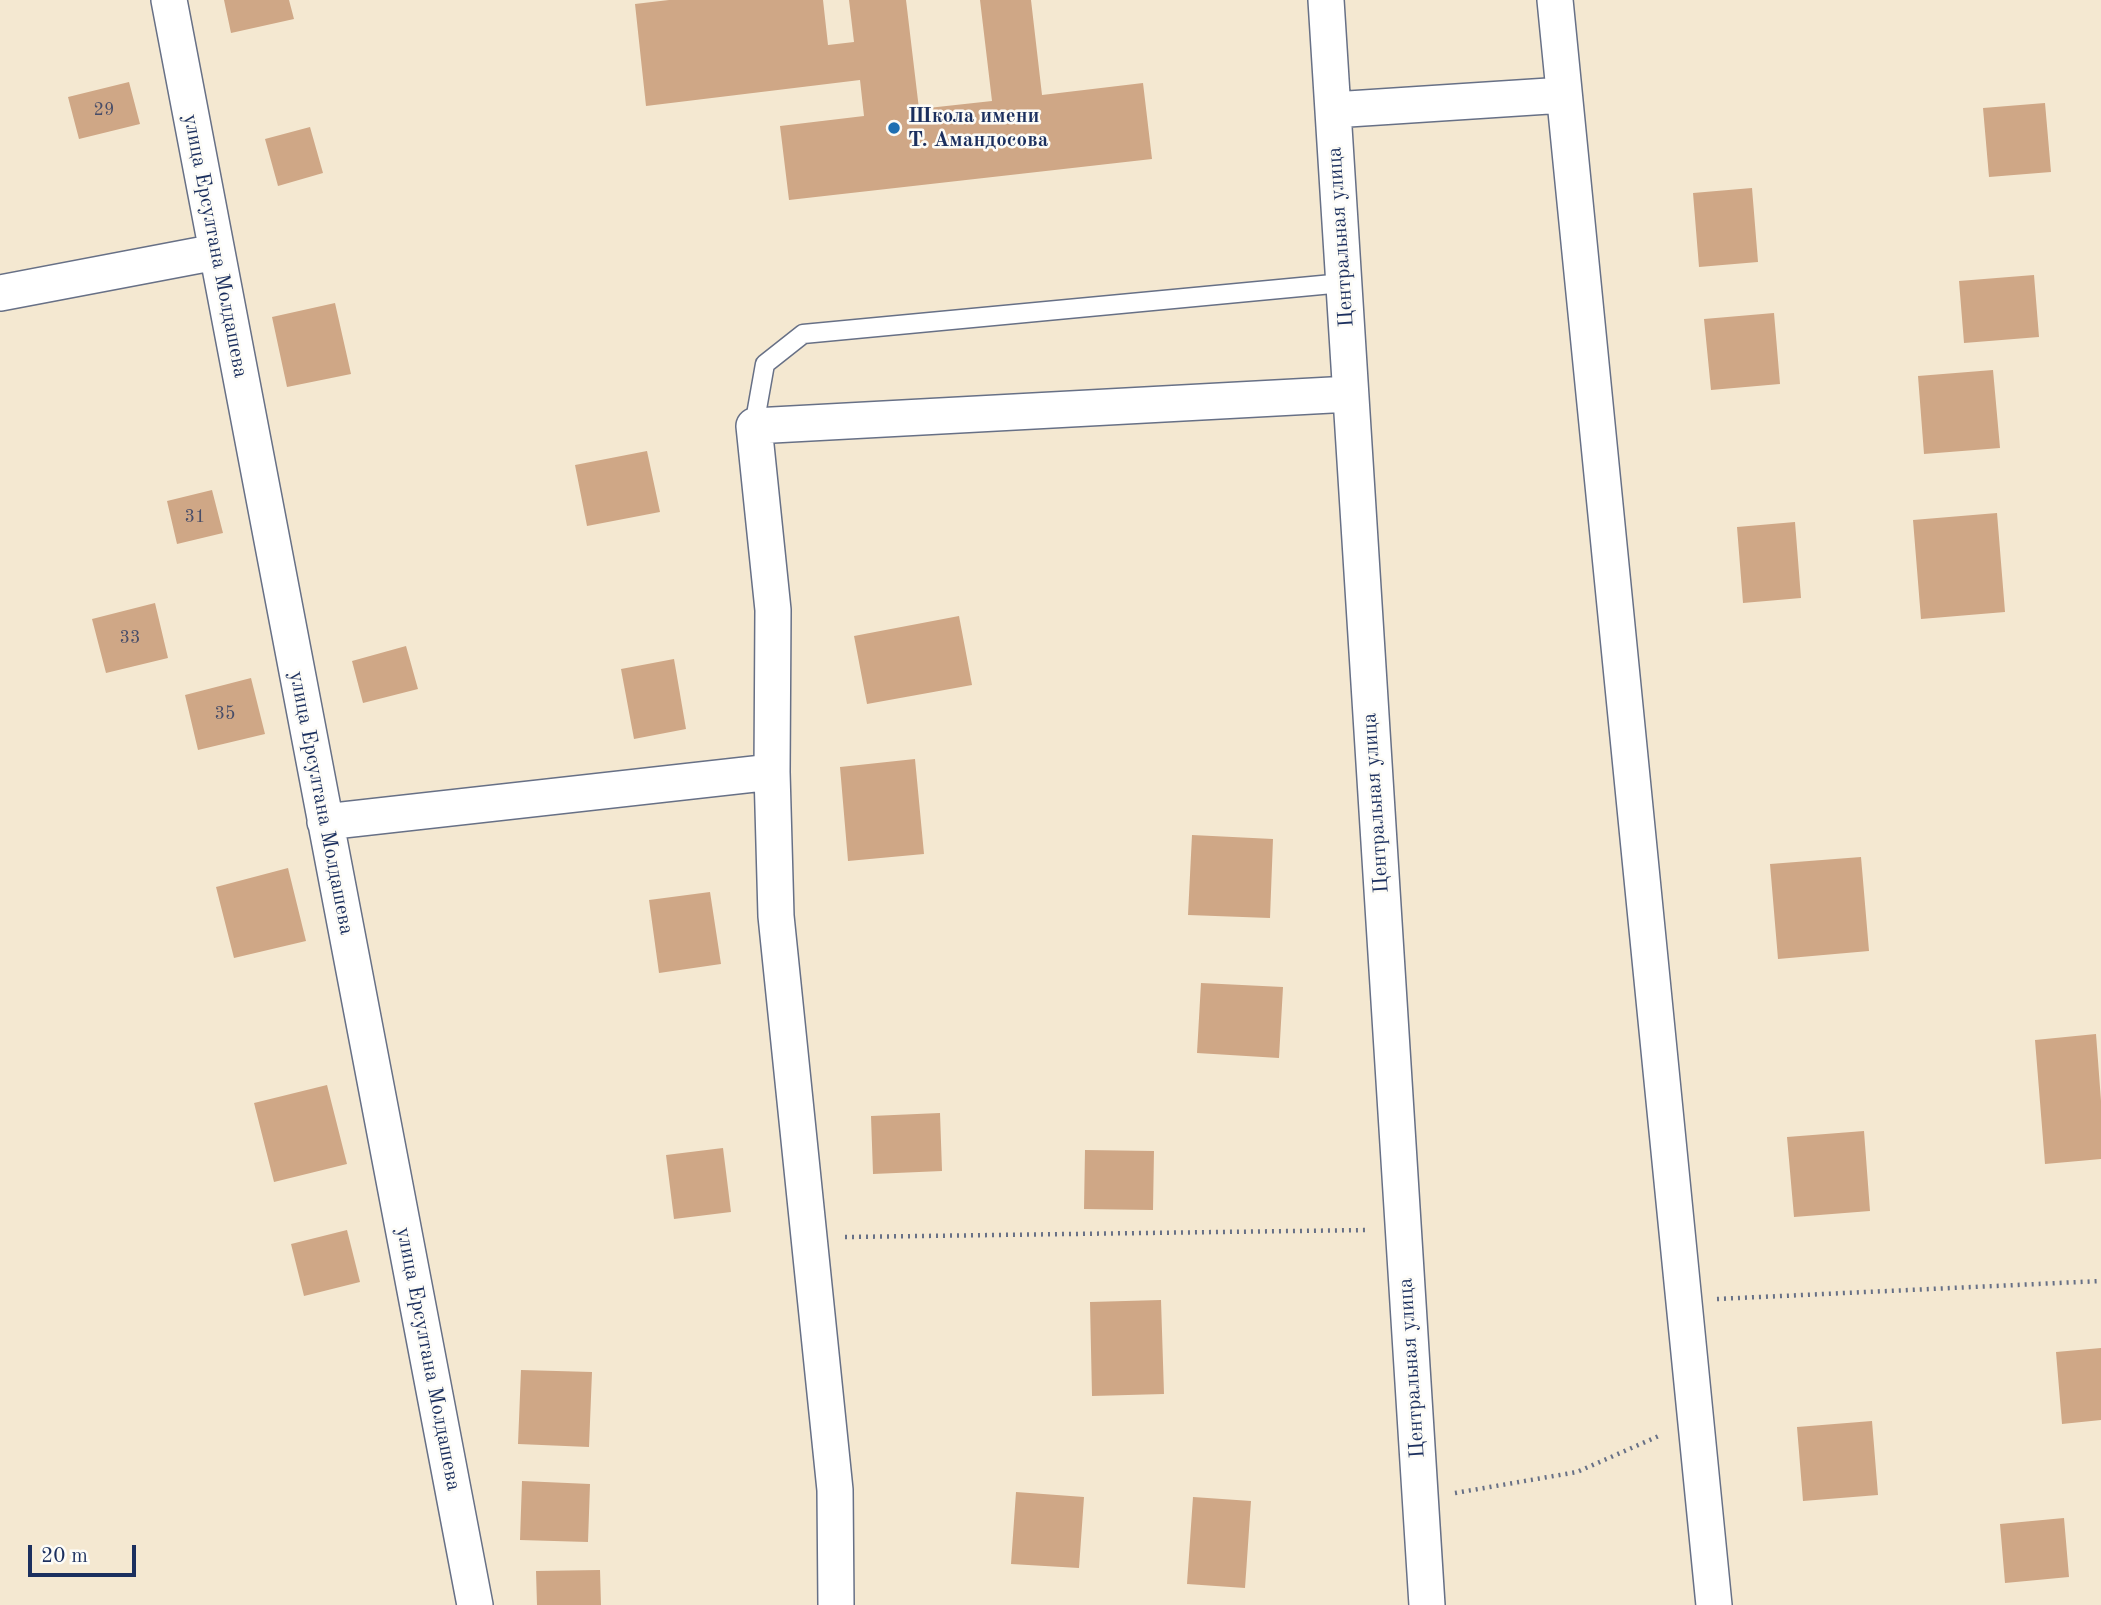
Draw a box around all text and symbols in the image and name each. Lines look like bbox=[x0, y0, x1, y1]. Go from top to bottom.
house number: 29 bbox=[94, 99, 114, 121]
place label: Школа имени Т. Амандосова bbox=[908, 103, 1048, 153]
street label: улица Ерсултана Молдашева bbox=[177, 112, 253, 380]
marker: Школа имени Т. Амандосова bbox=[886, 120, 902, 136]
street label: Центральная улица bbox=[1322, 146, 1360, 328]
house number: 31 bbox=[185, 506, 205, 528]
house number: 33 bbox=[120, 627, 140, 649]
street label: улица Ерсултана Молдашева bbox=[283, 669, 359, 937]
house number: 35 bbox=[215, 703, 235, 725]
street label: Центральная улица bbox=[1357, 712, 1395, 894]
street label: улица Ерсултана Молдашева bbox=[390, 1225, 466, 1493]
street label: Центральная улица bbox=[1393, 1277, 1431, 1459]
scale bar bbox=[32, 1532, 140, 1576]
text: 20 m bbox=[41, 1546, 88, 1567]

